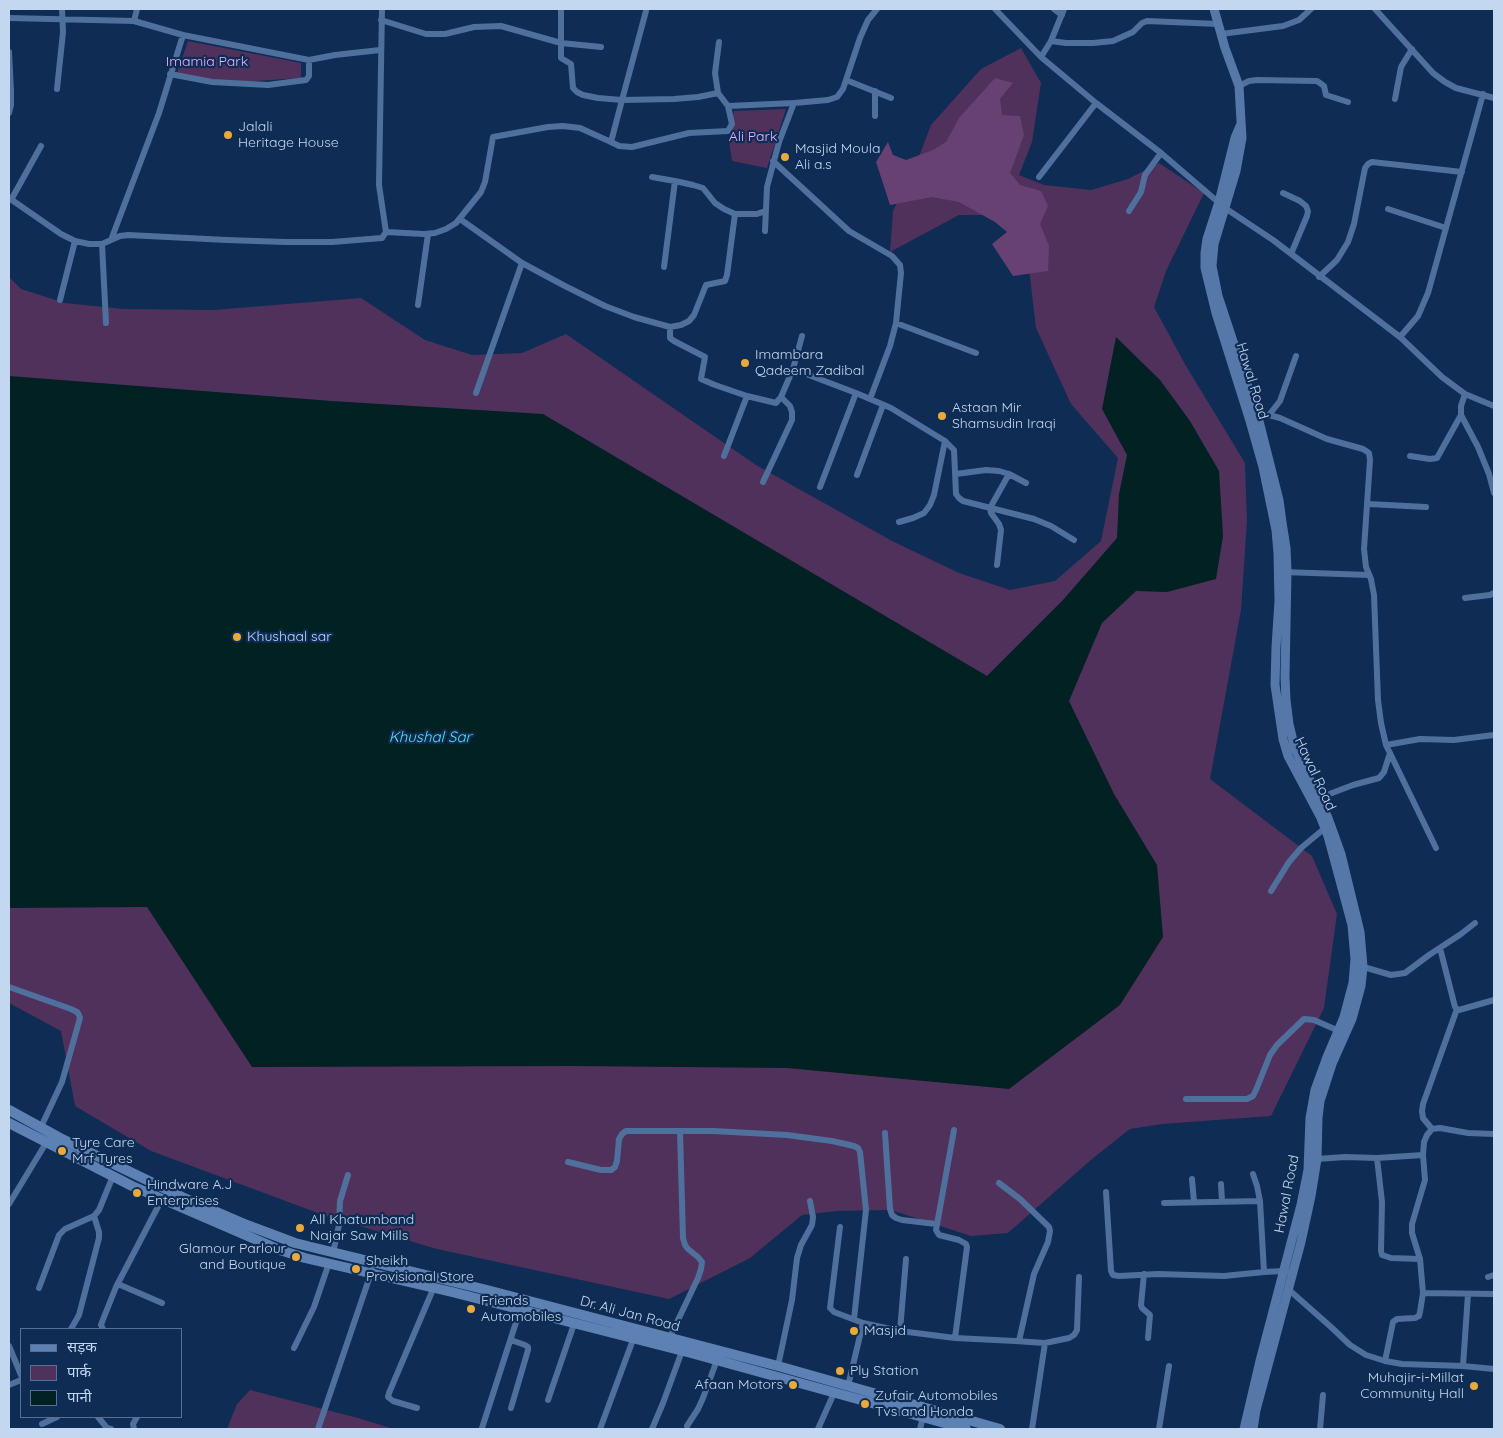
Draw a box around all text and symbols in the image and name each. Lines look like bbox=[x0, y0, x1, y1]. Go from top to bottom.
park label: Imamia Park bbox=[166, 54, 248, 70]
place label: Jalali Heritage House bbox=[238, 119, 339, 152]
marker: Jalali Heritage House bbox=[222, 129, 234, 141]
park label: Ali Park bbox=[729, 129, 777, 145]
place label: Masjid Moula Ali a.s bbox=[795, 141, 880, 174]
marker: Masjid Moula Ali a.s bbox=[779, 151, 791, 163]
street label: Hawal Road bbox=[1232, 341, 1272, 421]
place label: Imambara Qadeem Zadibal bbox=[755, 347, 864, 380]
marker: Imambara Qadeem Zadibal bbox=[739, 357, 751, 369]
place label: Astaan Mir Shamsudin Iraqi bbox=[952, 400, 1056, 432]
marker: Astaan Mir Shamsudin Iraqi bbox=[936, 410, 948, 422]
place label: Khushaal sar bbox=[247, 629, 332, 645]
marker: Khushaal sar bbox=[231, 631, 243, 643]
water label: Khushal Sar bbox=[389, 728, 471, 746]
street label: Hawal Road bbox=[1291, 735, 1339, 813]
place label: Tyre Care Mrf Tyres bbox=[72, 1135, 135, 1168]
marker: Tyre Care Mrf Tyres bbox=[56, 1145, 68, 1157]
street label: Hawal Road bbox=[1271, 1153, 1303, 1235]
place label: Hindware A.J Enterprises bbox=[147, 1177, 232, 1210]
marker: Hindware A.J Enterprises bbox=[131, 1187, 143, 1199]
place label: All Khatumband Najar Saw Mills bbox=[310, 1212, 414, 1244]
marker: All Khatumband Najar Saw Mills bbox=[294, 1222, 306, 1234]
place label: Glamour Parlour and Boutique bbox=[179, 1241, 286, 1274]
marker: Glamour Parlour and Boutique bbox=[290, 1251, 302, 1263]
place label: Sheikh Provisional Store bbox=[366, 1253, 474, 1285]
marker: Sheikh Provisional Store bbox=[350, 1263, 362, 1275]
place label: Friends Automobiles bbox=[481, 1293, 561, 1325]
street label: Dr. Ali Jan Road bbox=[578, 1293, 682, 1335]
marker: Friends Automobiles bbox=[465, 1303, 477, 1315]
place label: Masjid bbox=[864, 1323, 906, 1339]
marker: Masjid bbox=[848, 1325, 860, 1337]
legend bbox=[20, 1328, 182, 1418]
text: सड़क bbox=[67, 1337, 97, 1356]
text: पार्क bbox=[67, 1362, 91, 1381]
place label: Ply Station bbox=[850, 1363, 919, 1379]
marker: Ply Station bbox=[834, 1365, 846, 1377]
place label: Muhajir-i-Millat Community Hall bbox=[1360, 1370, 1464, 1402]
place label: Afaan Motors bbox=[695, 1377, 783, 1393]
marker: Afaan Motors bbox=[787, 1379, 799, 1391]
marker: Muhajir-i-Millat Community Hall bbox=[1468, 1380, 1480, 1392]
text: पानी bbox=[67, 1387, 92, 1406]
place label: Zufair Automobiles Tvs and Honda bbox=[875, 1388, 998, 1420]
marker: Zufair Automobiles Tvs and Honda bbox=[859, 1398, 871, 1410]

